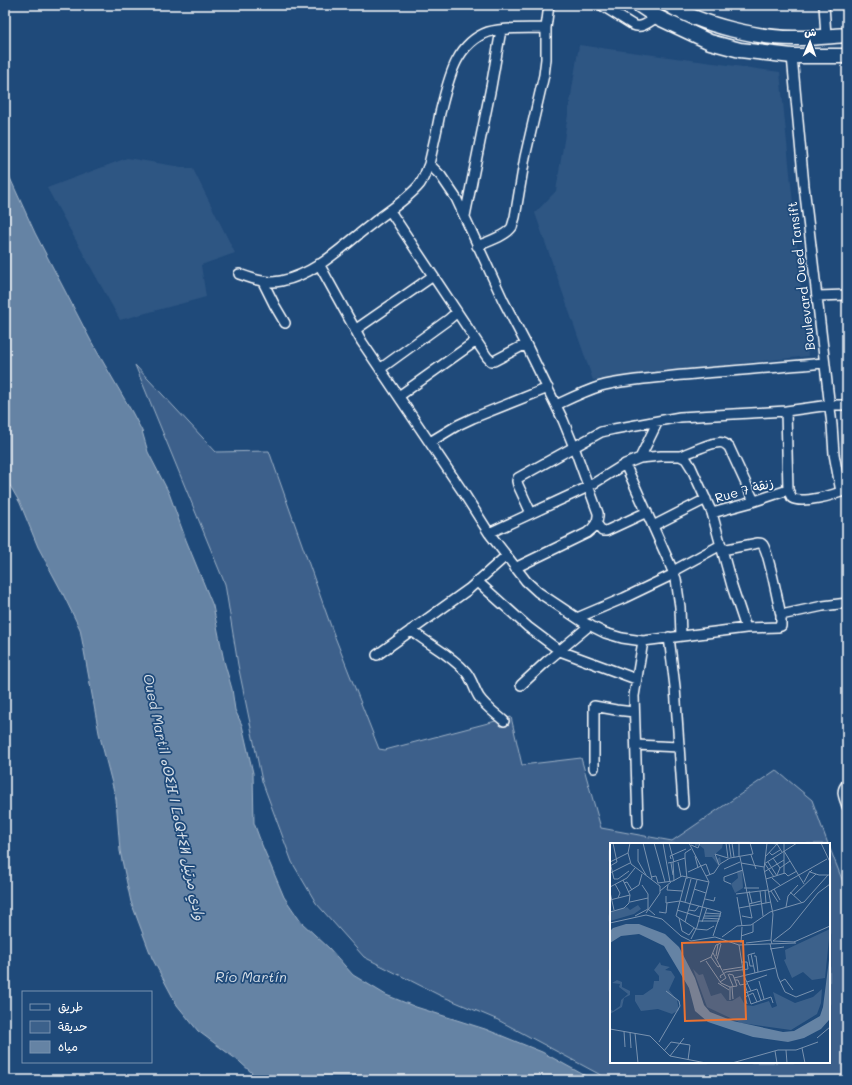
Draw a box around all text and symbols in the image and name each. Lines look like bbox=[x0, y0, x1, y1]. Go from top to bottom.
north arrow bbox=[790, 22, 830, 62]
text: ش bbox=[804, 24, 817, 39]
street label: Boulevard Oued Tansift bbox=[783, 201, 818, 351]
street label: Rue 7 زنقة bbox=[713, 473, 776, 507]
water label: Oued Martil ⴰⵙⵉⴼ ⵏ ⵎⴰⵕⵜⵉⵍ وادي مرتيل bbox=[137, 672, 210, 923]
inset map bbox=[610, 843, 830, 1063]
water label: Río Martín bbox=[215, 967, 287, 986]
legend bbox=[22, 991, 152, 1063]
text: طريق bbox=[58, 998, 83, 1014]
text: حديقة bbox=[58, 1018, 87, 1034]
text: مياه bbox=[58, 1038, 78, 1054]

